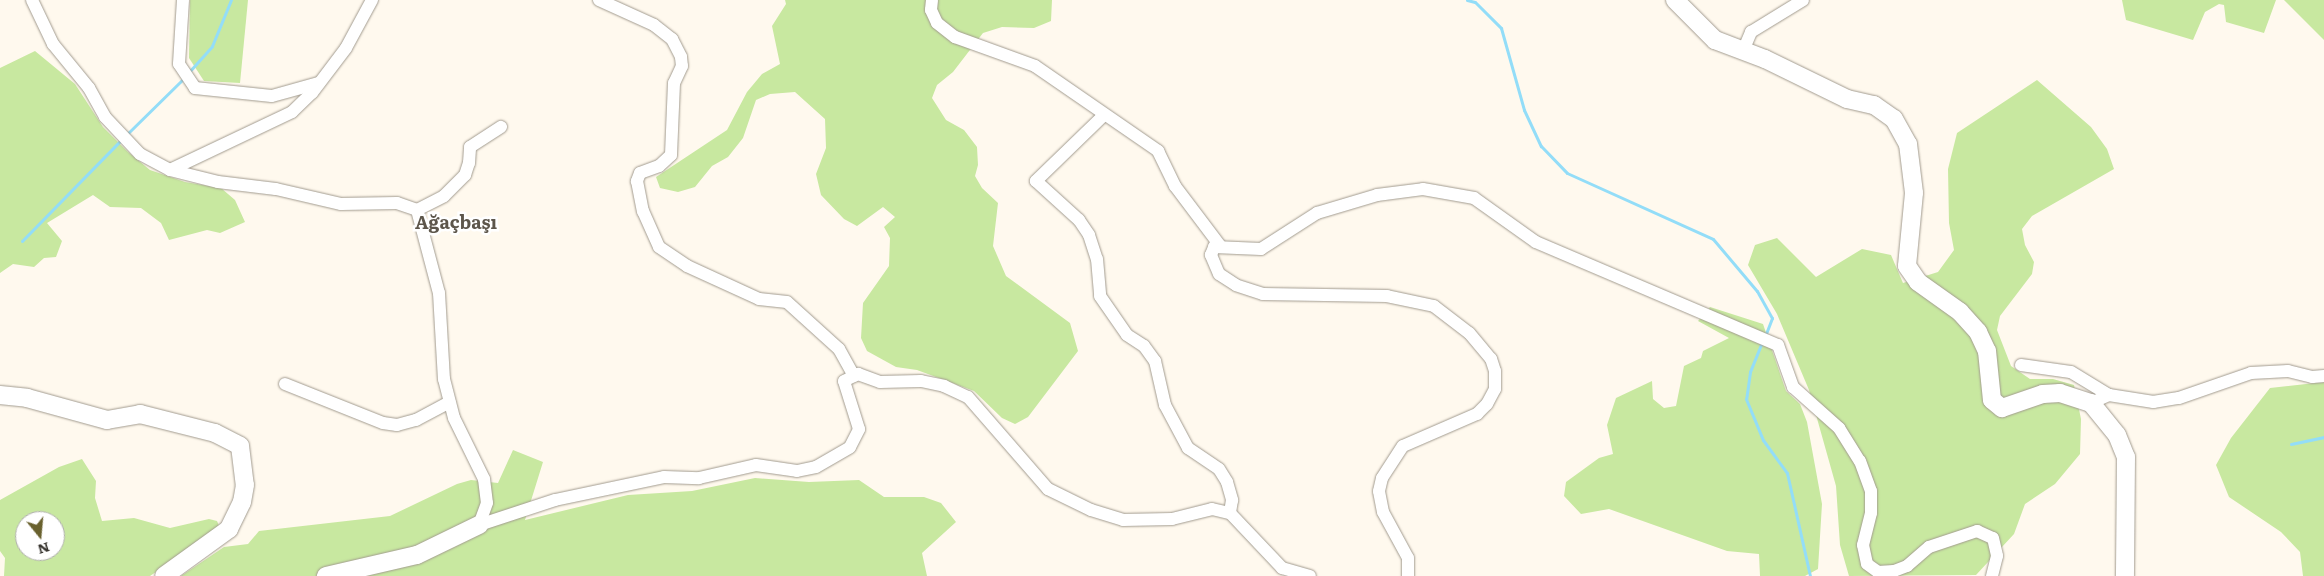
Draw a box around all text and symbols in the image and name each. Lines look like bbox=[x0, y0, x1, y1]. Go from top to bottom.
district label: Ağaçbaşı bbox=[415, 211, 497, 233]
north arrow bbox=[15, 511, 65, 561]
text: N bbox=[36, 538, 53, 561]

